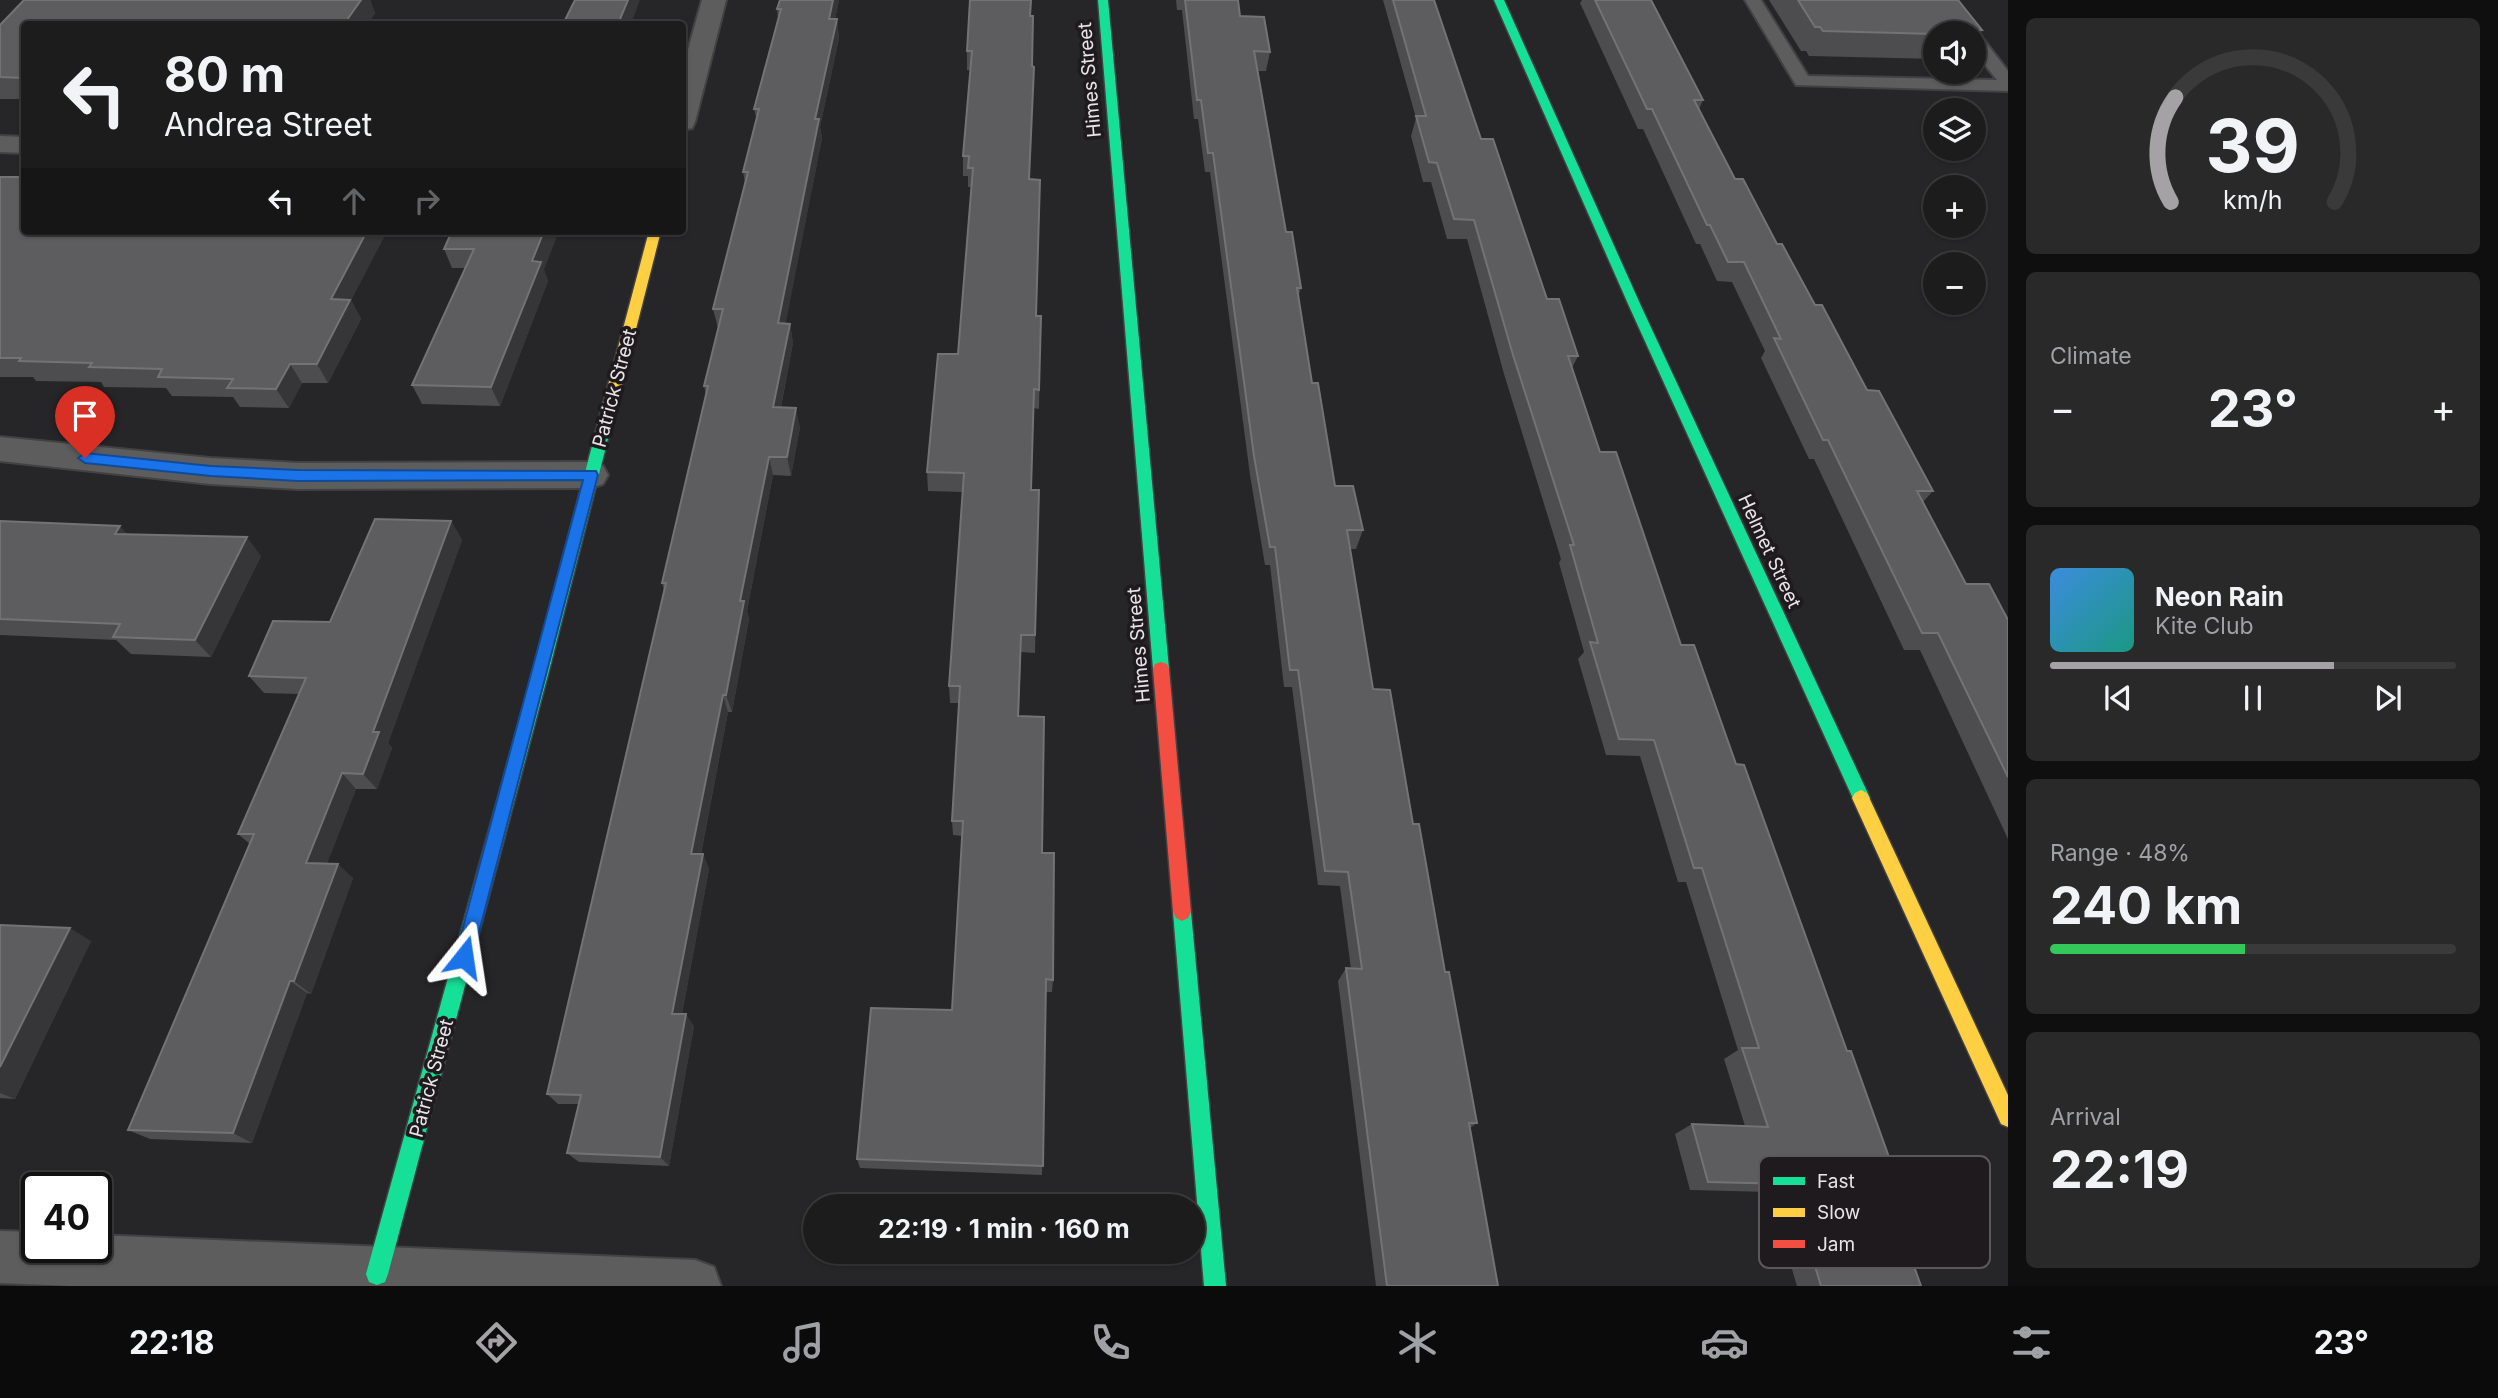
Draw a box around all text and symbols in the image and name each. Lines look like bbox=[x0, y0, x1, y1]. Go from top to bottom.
street label: Himes Street bbox=[1073, 21, 1106, 138]
map controls bbox=[1923, 21, 1986, 315]
button: sound bbox=[1923, 21, 1986, 84]
text: 80 m bbox=[164, 45, 285, 104]
icon: left bbox=[49, 49, 140, 140]
button: layers bbox=[1923, 98, 1986, 161]
text: 39 bbox=[2206, 101, 2300, 190]
text: Andrea Street bbox=[164, 105, 372, 144]
button: + bbox=[1923, 175, 1986, 238]
icon: left bbox=[262, 182, 300, 220]
icon: ahead bbox=[335, 182, 373, 220]
icon: right bbox=[408, 182, 446, 220]
text: km/h bbox=[2223, 185, 2283, 215]
button: − bbox=[1923, 252, 1986, 315]
street label: Patrick Street bbox=[588, 327, 641, 450]
text: Climate bbox=[2050, 342, 2132, 370]
text: 23° bbox=[2208, 377, 2298, 440]
text: − bbox=[2050, 385, 2075, 431]
text: + bbox=[2431, 385, 2456, 431]
pin bbox=[55, 386, 115, 458]
icon: arrive bbox=[66, 397, 104, 435]
street label: Helmet Street bbox=[1733, 491, 1806, 612]
text: Neon Rain bbox=[2155, 581, 2284, 612]
street label: Himes Street bbox=[1122, 586, 1155, 703]
text: Kite Club bbox=[2155, 612, 2254, 640]
icon: previous bbox=[2099, 679, 2137, 717]
icon: pause bbox=[2234, 679, 2272, 717]
icon: next bbox=[2369, 679, 2407, 717]
text: Range · 48% bbox=[2050, 839, 2190, 867]
text: 240 km bbox=[2050, 874, 2242, 937]
position arrow bbox=[427, 920, 501, 994]
street label: Patrick Street bbox=[405, 1017, 458, 1140]
text: Arrival bbox=[2050, 1103, 2121, 1131]
text: 22:19 bbox=[2050, 1138, 2189, 1201]
legend bbox=[1759, 1156, 1990, 1268]
text: Fast bbox=[1817, 1170, 1855, 1193]
speed limit sign: 40 bbox=[21, 1172, 112, 1263]
text: Slow bbox=[1817, 1201, 1860, 1224]
text: 22:19 · 1 min · 160 m bbox=[878, 1213, 1130, 1244]
text: Jam bbox=[1817, 1233, 1855, 1256]
icon: directions bbox=[472, 1318, 521, 1367]
icon: music bbox=[779, 1318, 828, 1367]
icon: phone bbox=[1086, 1318, 1135, 1367]
icon: climate bbox=[1393, 1318, 1442, 1367]
icon: car bbox=[1700, 1318, 1749, 1367]
icon: filters bbox=[2007, 1318, 2056, 1367]
text: 22:18 bbox=[129, 1323, 215, 1362]
text: 23° bbox=[2314, 1323, 2369, 1362]

